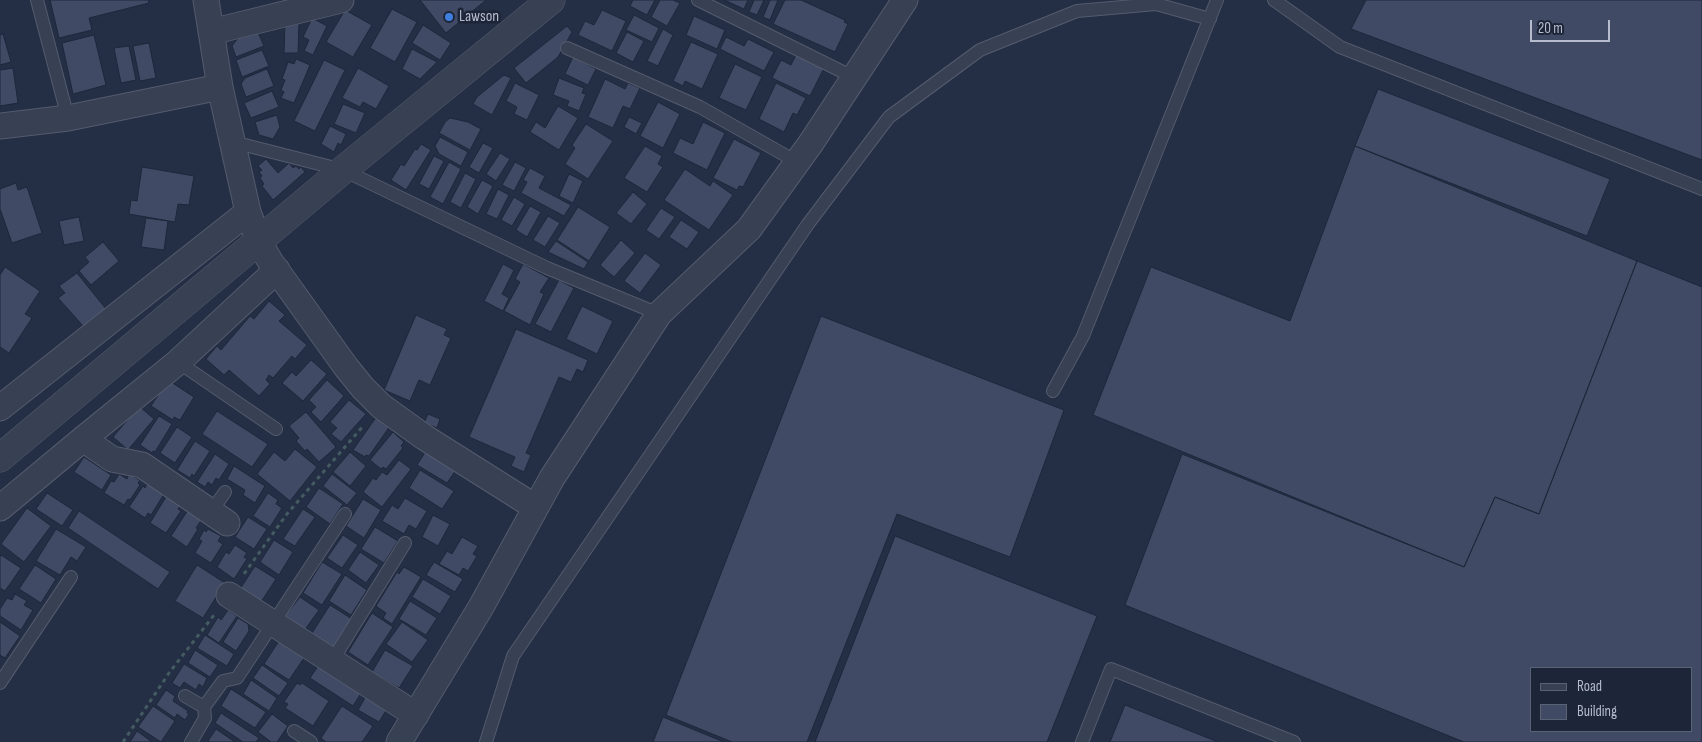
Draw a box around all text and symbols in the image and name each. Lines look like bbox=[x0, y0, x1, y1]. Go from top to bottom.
place label: Lawson bbox=[459, 7, 499, 27]
scale bar bbox=[1532, 10, 1612, 42]
marker: Lawson bbox=[443, 11, 455, 23]
text: 20 m bbox=[1538, 19, 1563, 38]
legend bbox=[1530, 667, 1692, 732]
text: Road bbox=[1577, 677, 1602, 696]
text: Building bbox=[1577, 702, 1617, 721]

